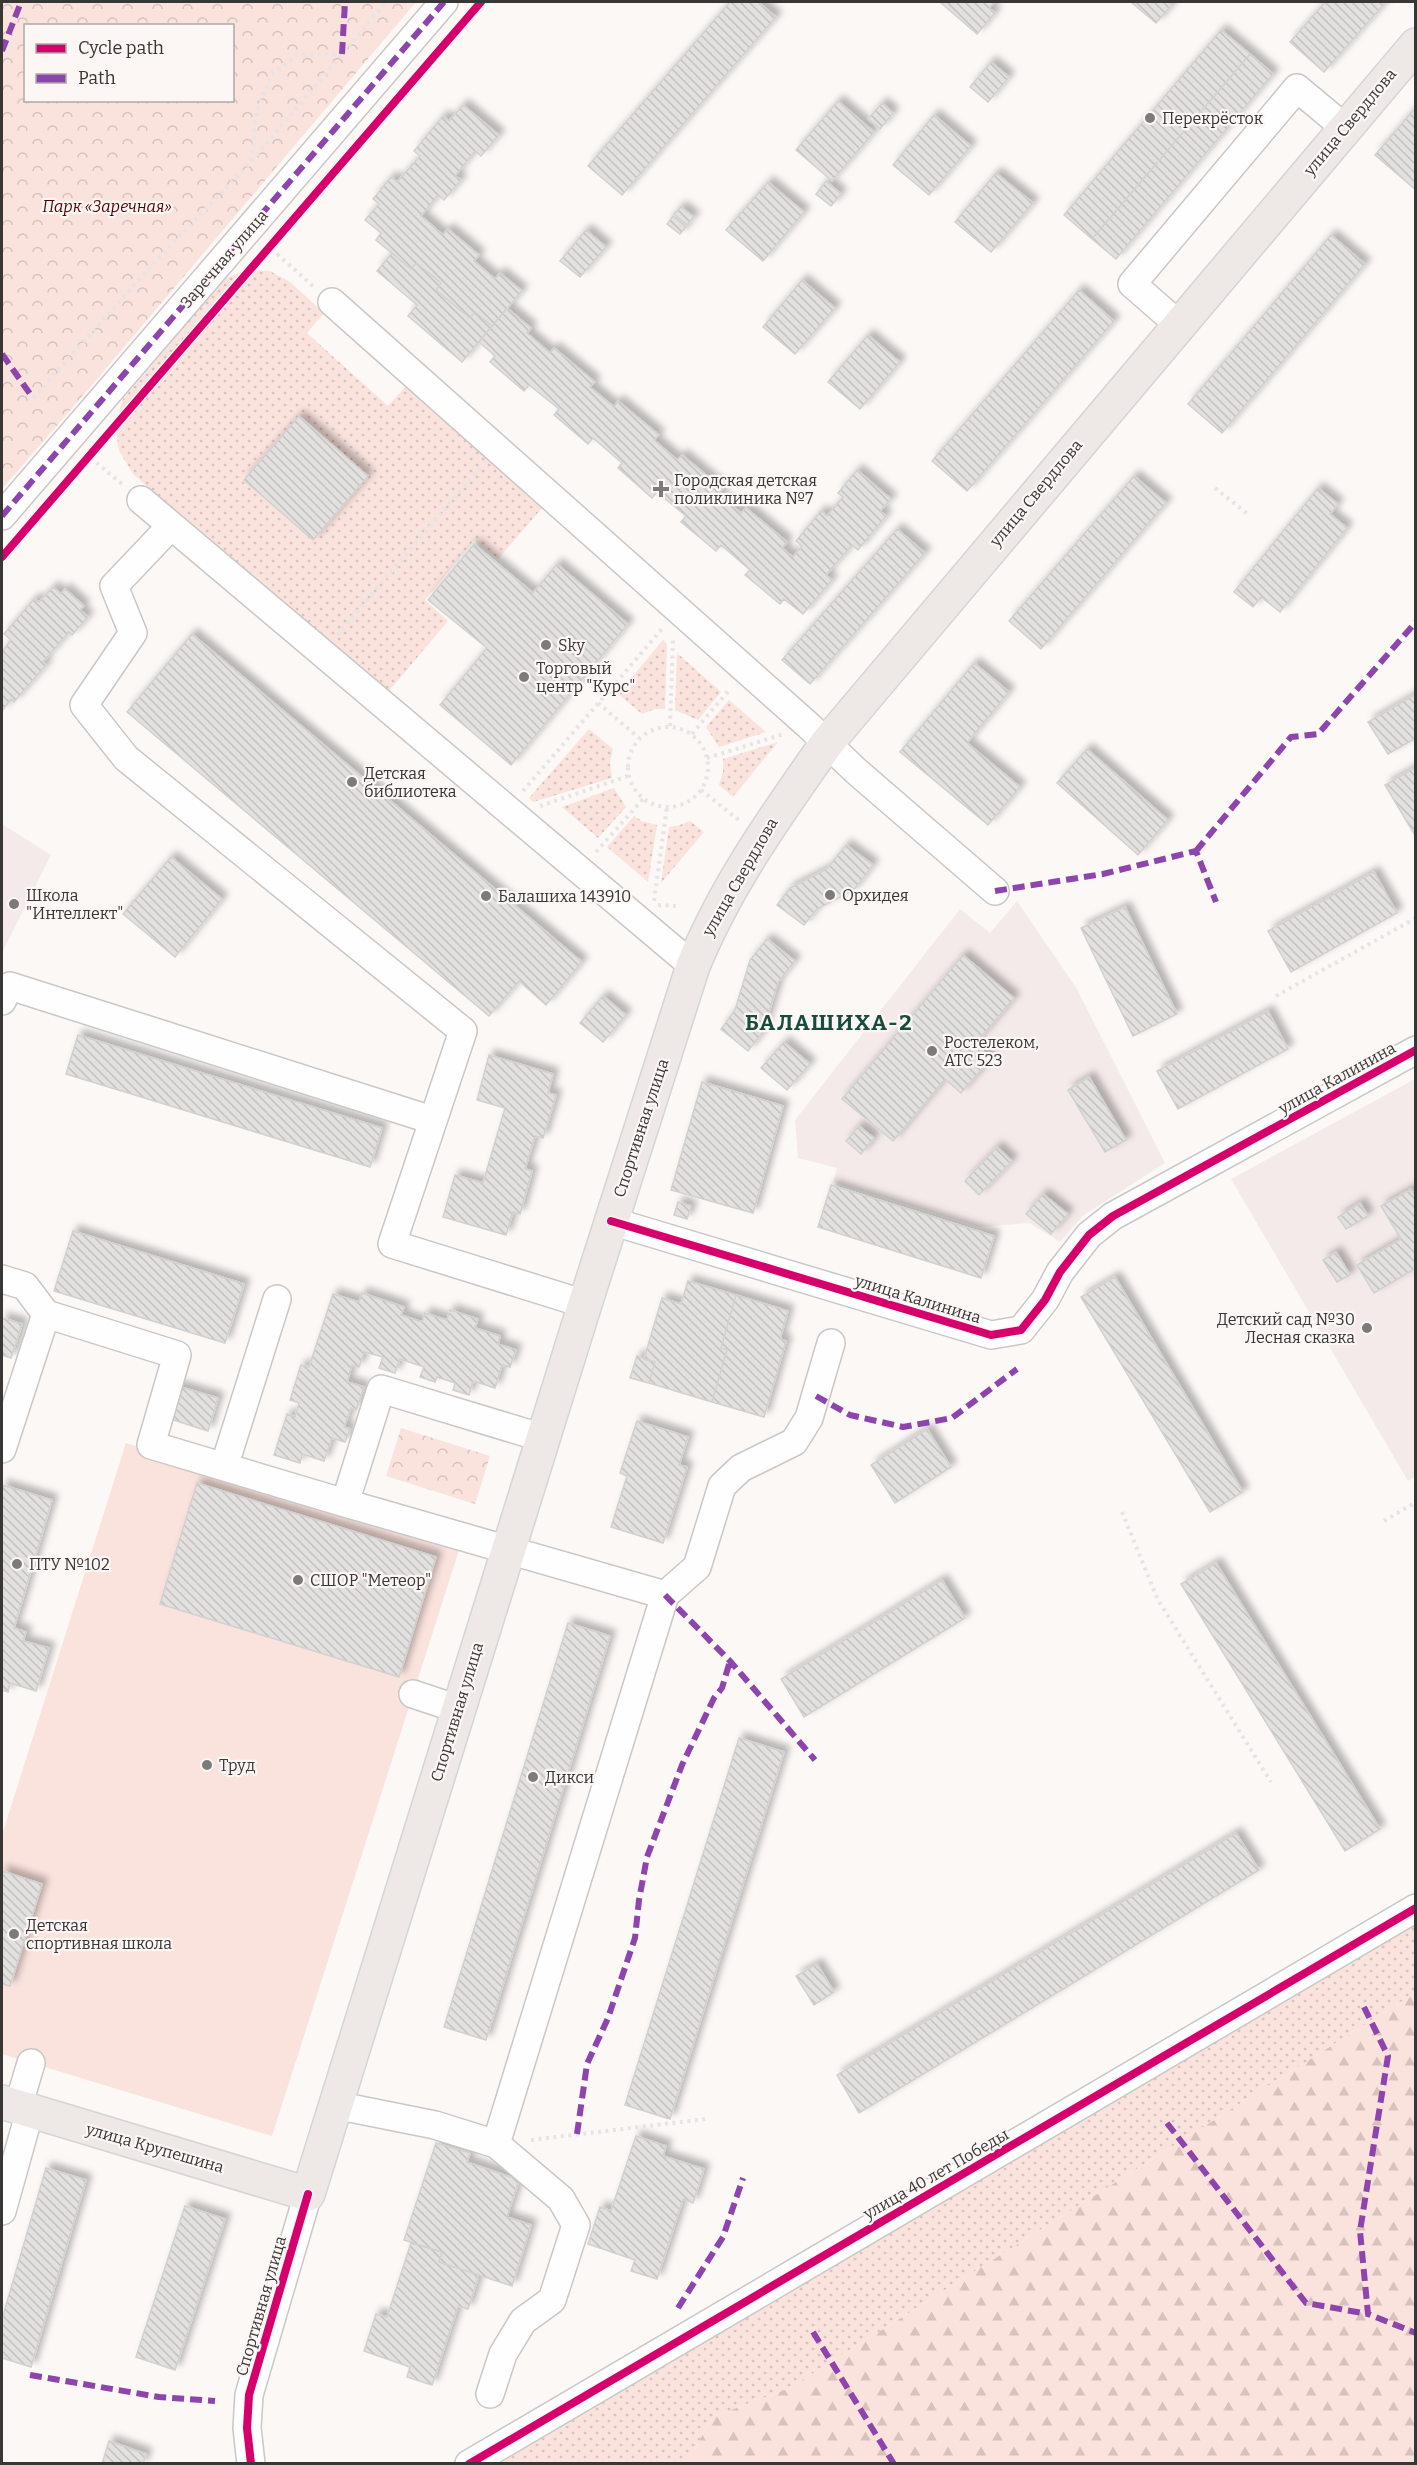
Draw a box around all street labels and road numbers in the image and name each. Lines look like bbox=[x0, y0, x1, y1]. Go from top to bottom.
street label: улица Свердлова bbox=[1299, 65, 1400, 180]
street label: Заречная улица bbox=[176, 206, 272, 312]
street label: улица Свердлова bbox=[985, 436, 1086, 551]
street label: улица Свердлова bbox=[698, 814, 782, 940]
street label: улица Калинина bbox=[1274, 1038, 1399, 1118]
street label: Спортивная улица bbox=[610, 1056, 672, 1200]
street label: улица Калинина bbox=[852, 1271, 983, 1327]
street label: Спортивная улица bbox=[427, 1640, 487, 1784]
street label: улица Крупешина bbox=[83, 2119, 226, 2177]
street label: улица 40 лет Победы bbox=[859, 2125, 1012, 2224]
street label: Спортивная улица bbox=[232, 2234, 290, 2378]

